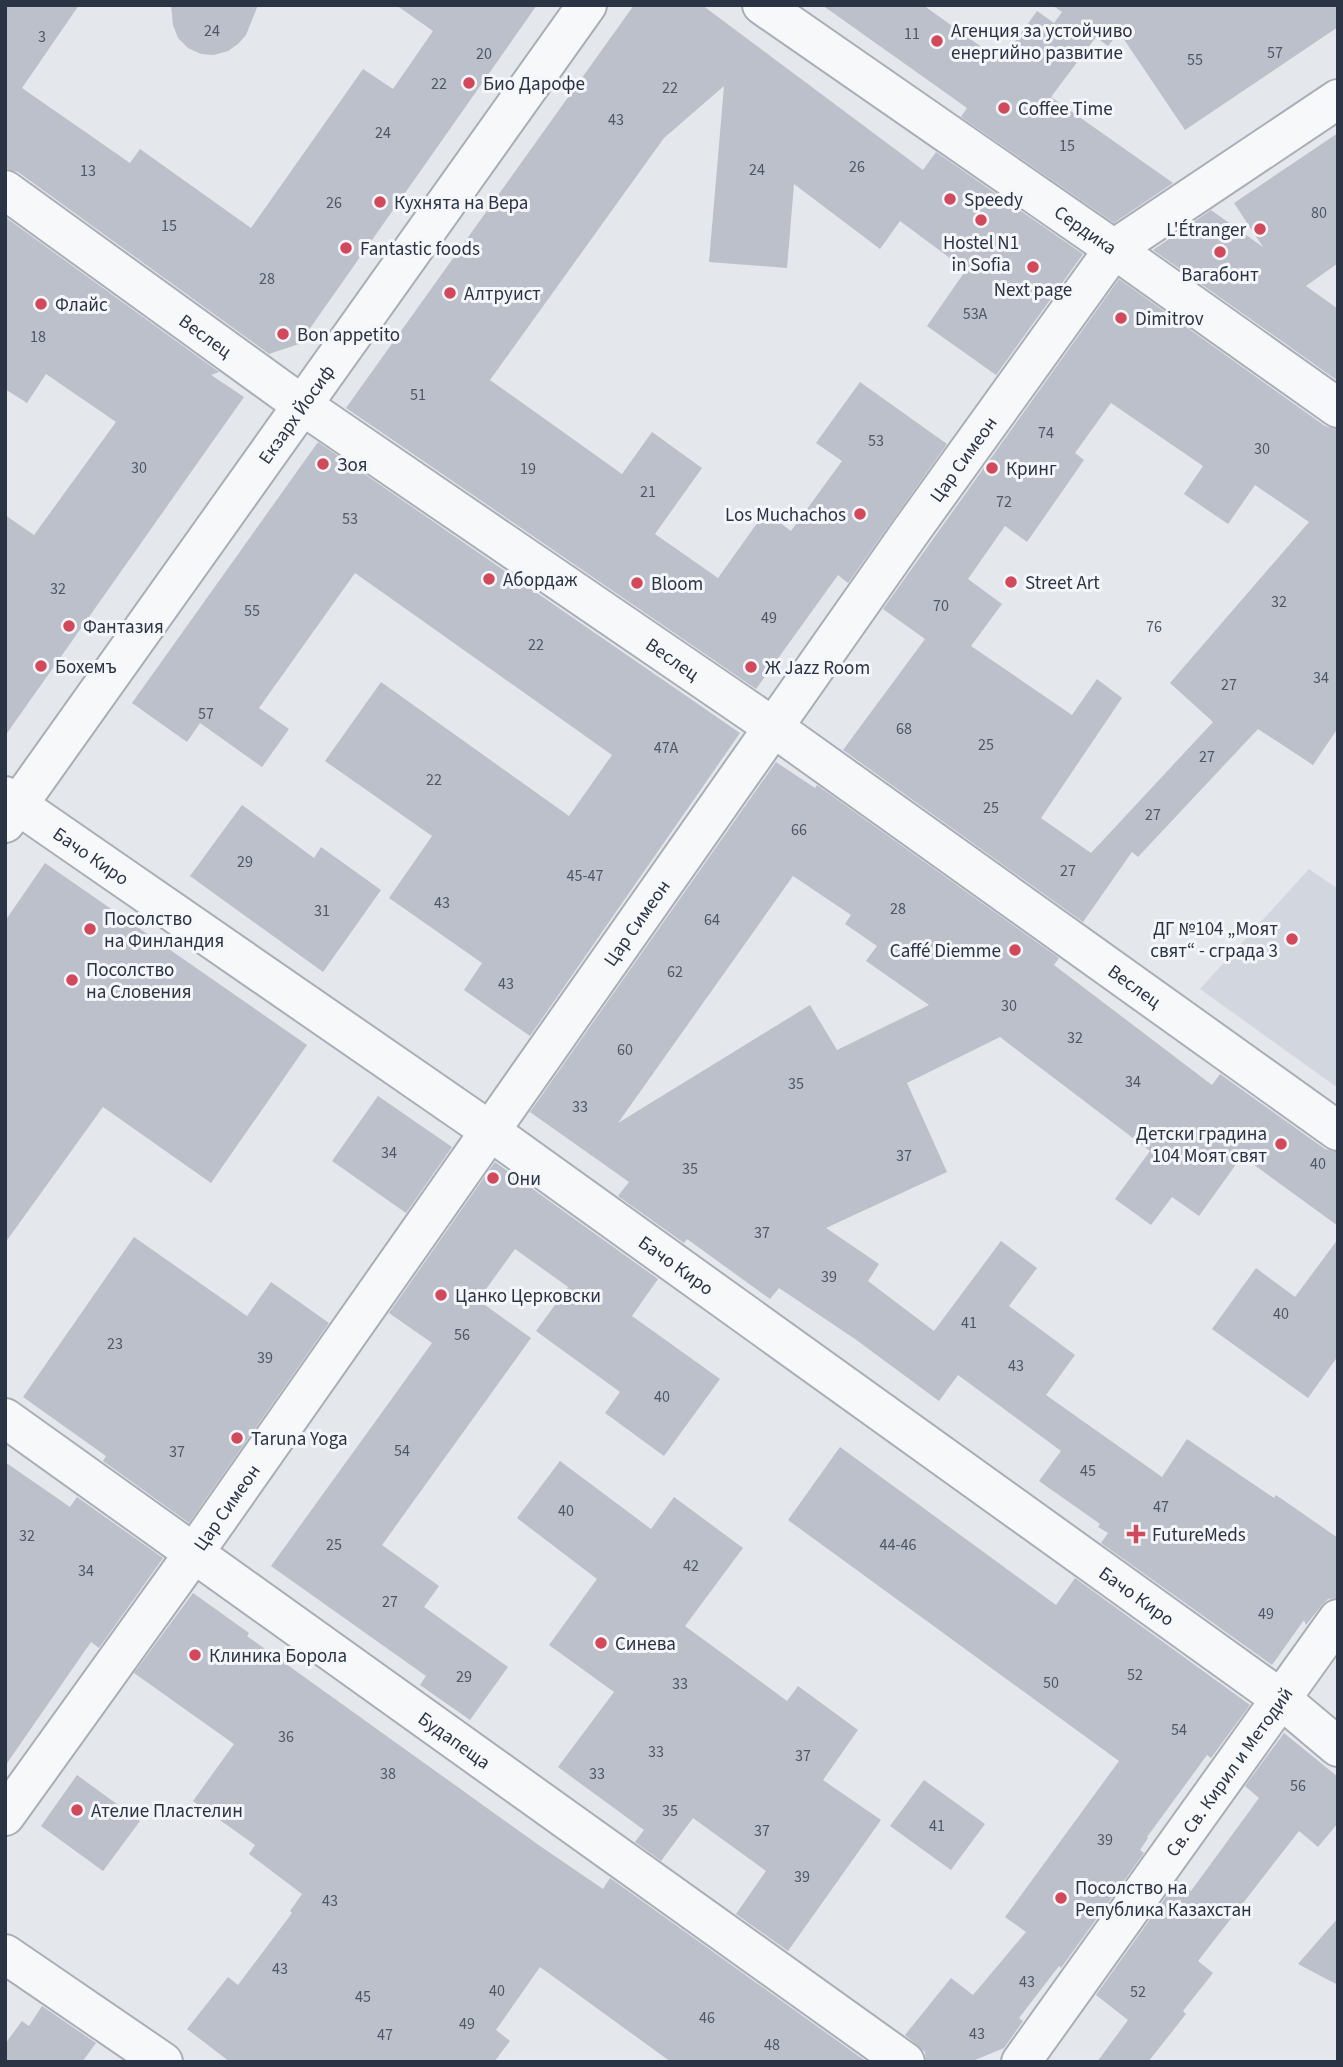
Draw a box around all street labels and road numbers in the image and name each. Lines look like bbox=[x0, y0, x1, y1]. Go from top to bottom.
street label: Сердика bbox=[1048, 200, 1122, 262]
street label: Веслец bbox=[173, 308, 237, 365]
street label: Екзарх Йосиф bbox=[253, 360, 342, 470]
street label: Цар Симеон bbox=[924, 411, 1004, 508]
street label: Веслец bbox=[640, 632, 705, 688]
street label: Бачо Киро bbox=[47, 821, 134, 893]
street label: Цар Симеон bbox=[598, 875, 677, 972]
street label: Веслец bbox=[1102, 959, 1166, 1015]
street label: Бачо Киро bbox=[632, 1230, 719, 1302]
street label: Цар Симеон bbox=[188, 1459, 267, 1557]
street label: Бачо Киро bbox=[1093, 1560, 1179, 1633]
street label: Св. Св. Кирил и Методий bbox=[1160, 1682, 1300, 1863]
street label: Будапеща bbox=[412, 1706, 496, 1776]

